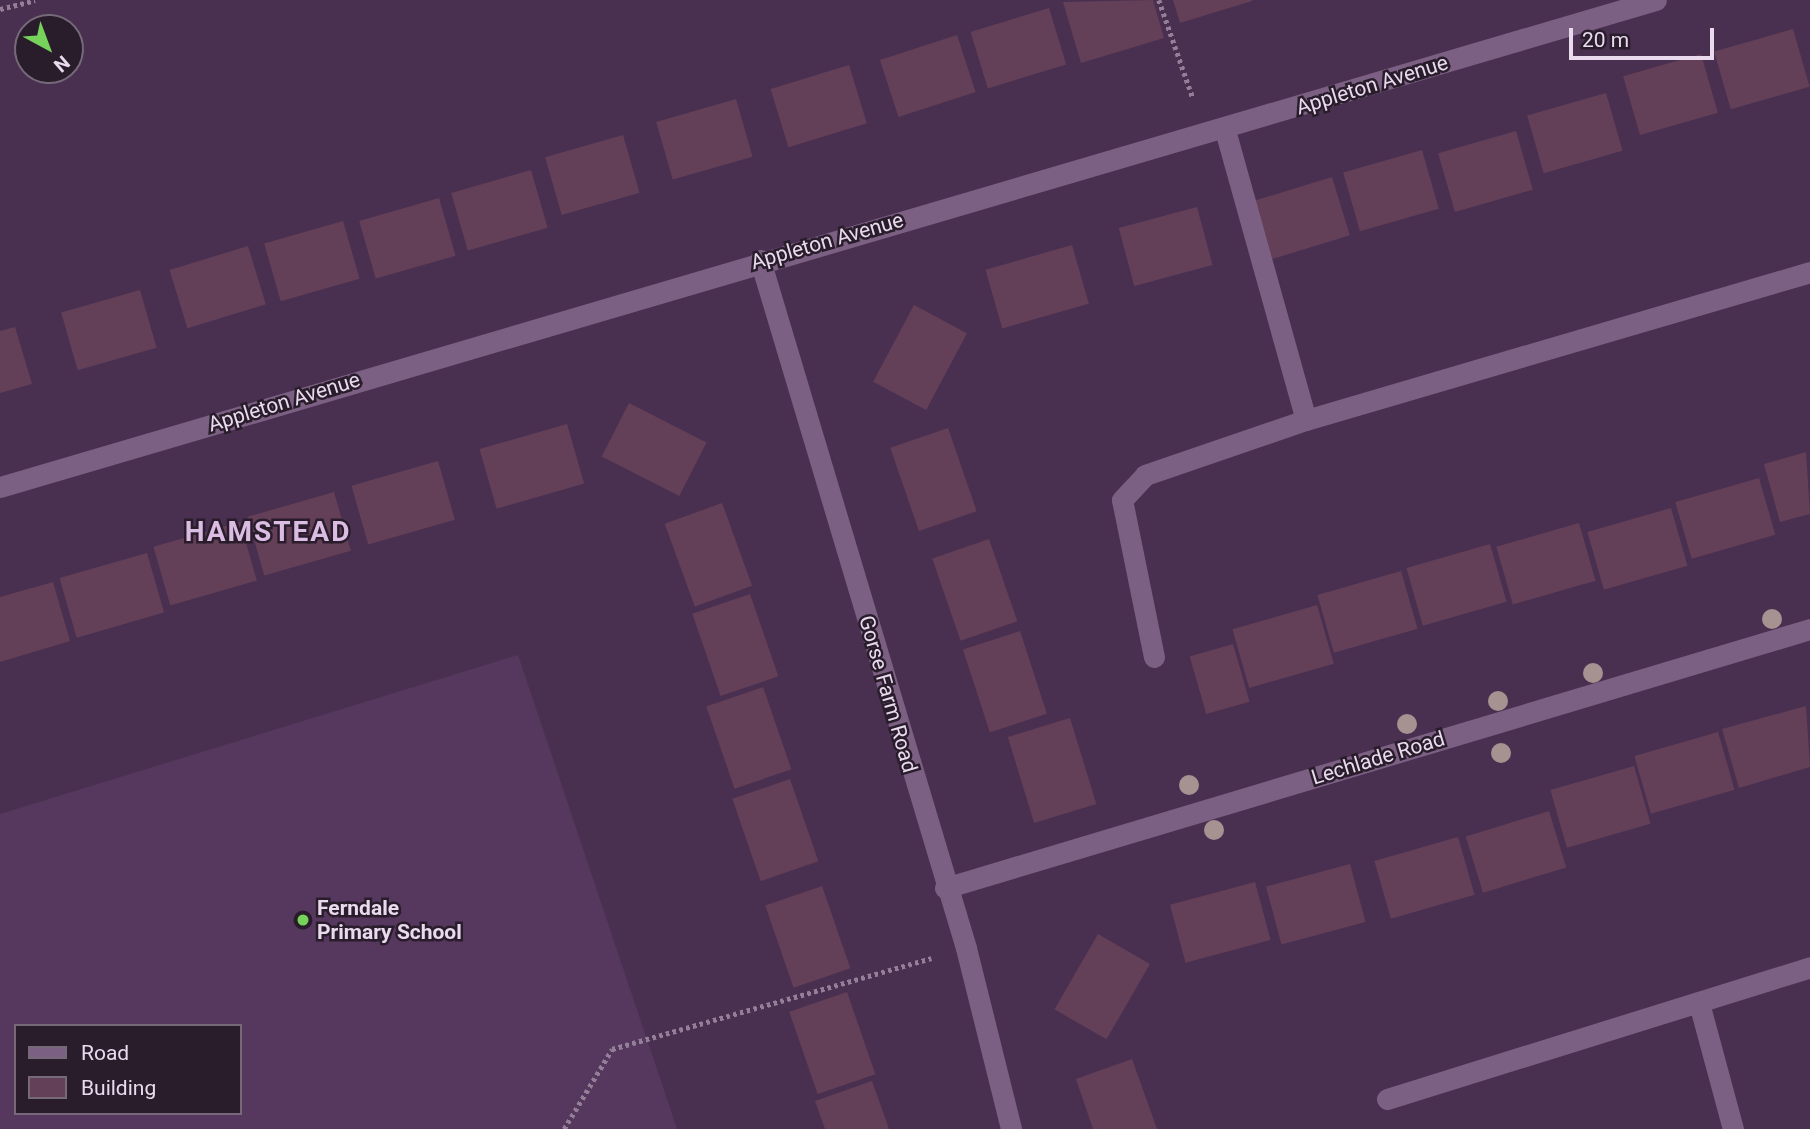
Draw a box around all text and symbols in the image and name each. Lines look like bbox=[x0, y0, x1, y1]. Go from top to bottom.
north arrow bbox=[14, 14, 84, 84]
scale bar bbox=[1572, 14, 1717, 58]
text: 20 m bbox=[1582, 28, 1629, 52]
street label: Appleton Avenue bbox=[1293, 50, 1451, 120]
text: N bbox=[49, 51, 74, 77]
street label: Appleton Avenue bbox=[748, 207, 906, 275]
street label: Appleton Avenue bbox=[205, 367, 363, 437]
district label: HAMSTEAD bbox=[186, 515, 350, 549]
street label: Gorse Farm Road bbox=[854, 613, 922, 775]
street label: Lechlade Road bbox=[1308, 726, 1448, 790]
place label: Ferndale Primary School bbox=[317, 895, 462, 945]
marker: Ferndale Primary School bbox=[295, 912, 311, 928]
legend bbox=[14, 1024, 242, 1115]
text: Road bbox=[81, 1041, 129, 1065]
text: Building bbox=[81, 1076, 156, 1100]

